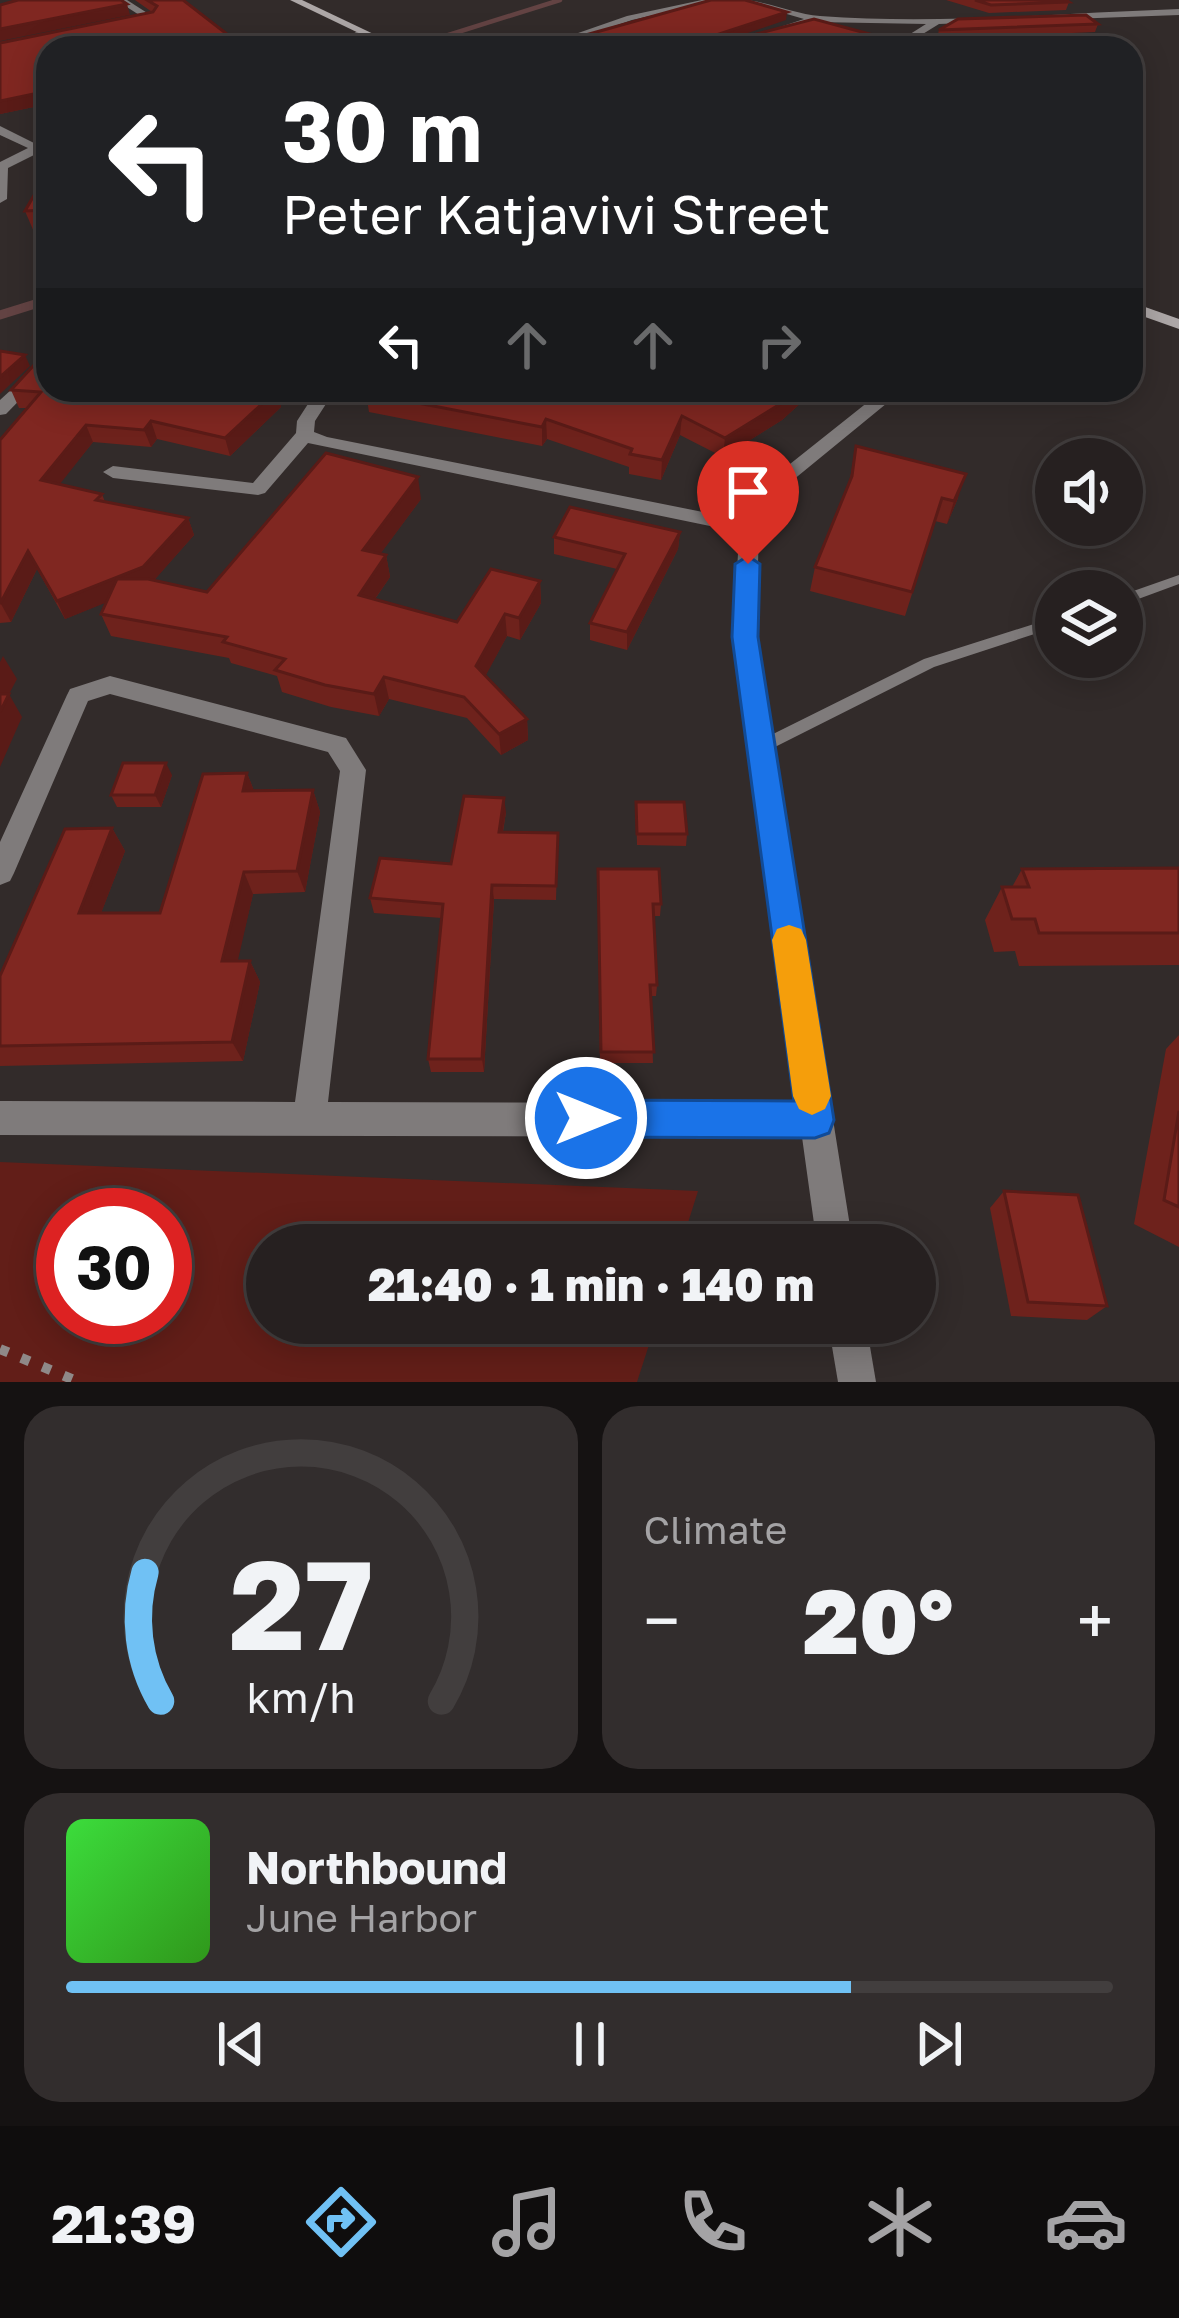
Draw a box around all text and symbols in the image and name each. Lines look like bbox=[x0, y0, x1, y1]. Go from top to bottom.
text: 30 m bbox=[282, 80, 482, 180]
icon: left bbox=[84, 84, 240, 240]
text: Peter Katjavivi Street bbox=[282, 181, 831, 246]
icon: left bbox=[368, 312, 434, 378]
icon: ahead bbox=[494, 312, 560, 378]
icon: ahead bbox=[620, 312, 686, 378]
icon: right bbox=[746, 312, 812, 378]
map controls bbox=[1035, 438, 1143, 678]
button: sound bbox=[1035, 438, 1143, 546]
pin bbox=[697, 441, 799, 564]
icon: arrive bbox=[715, 459, 781, 525]
button: layers bbox=[1035, 570, 1143, 678]
position arrow bbox=[523, 1055, 649, 1181]
speed limit sign: 30 bbox=[36, 1188, 192, 1344]
text: 21:40 · 1 min · 140 m bbox=[368, 1257, 814, 1311]
text: Climate bbox=[644, 1506, 787, 1553]
text: 27 bbox=[229, 1528, 373, 1677]
text: 20° bbox=[803, 1566, 953, 1674]
text: − bbox=[644, 1580, 680, 1660]
text: + bbox=[1077, 1580, 1113, 1660]
text: km/h bbox=[246, 1670, 355, 1721]
text: Northbound bbox=[246, 1840, 507, 1894]
text: June Harbor bbox=[246, 1894, 477, 1941]
icon: previous bbox=[208, 2011, 274, 2077]
icon: pause bbox=[557, 2011, 623, 2077]
icon: next bbox=[906, 2011, 972, 2077]
icon: directions bbox=[299, 2180, 383, 2264]
icon: music bbox=[485, 2180, 569, 2264]
icon: phone bbox=[671, 2180, 755, 2264]
icon: climate bbox=[858, 2180, 942, 2264]
icon: car bbox=[1044, 2180, 1128, 2264]
text: 21:39 bbox=[51, 2190, 196, 2255]

